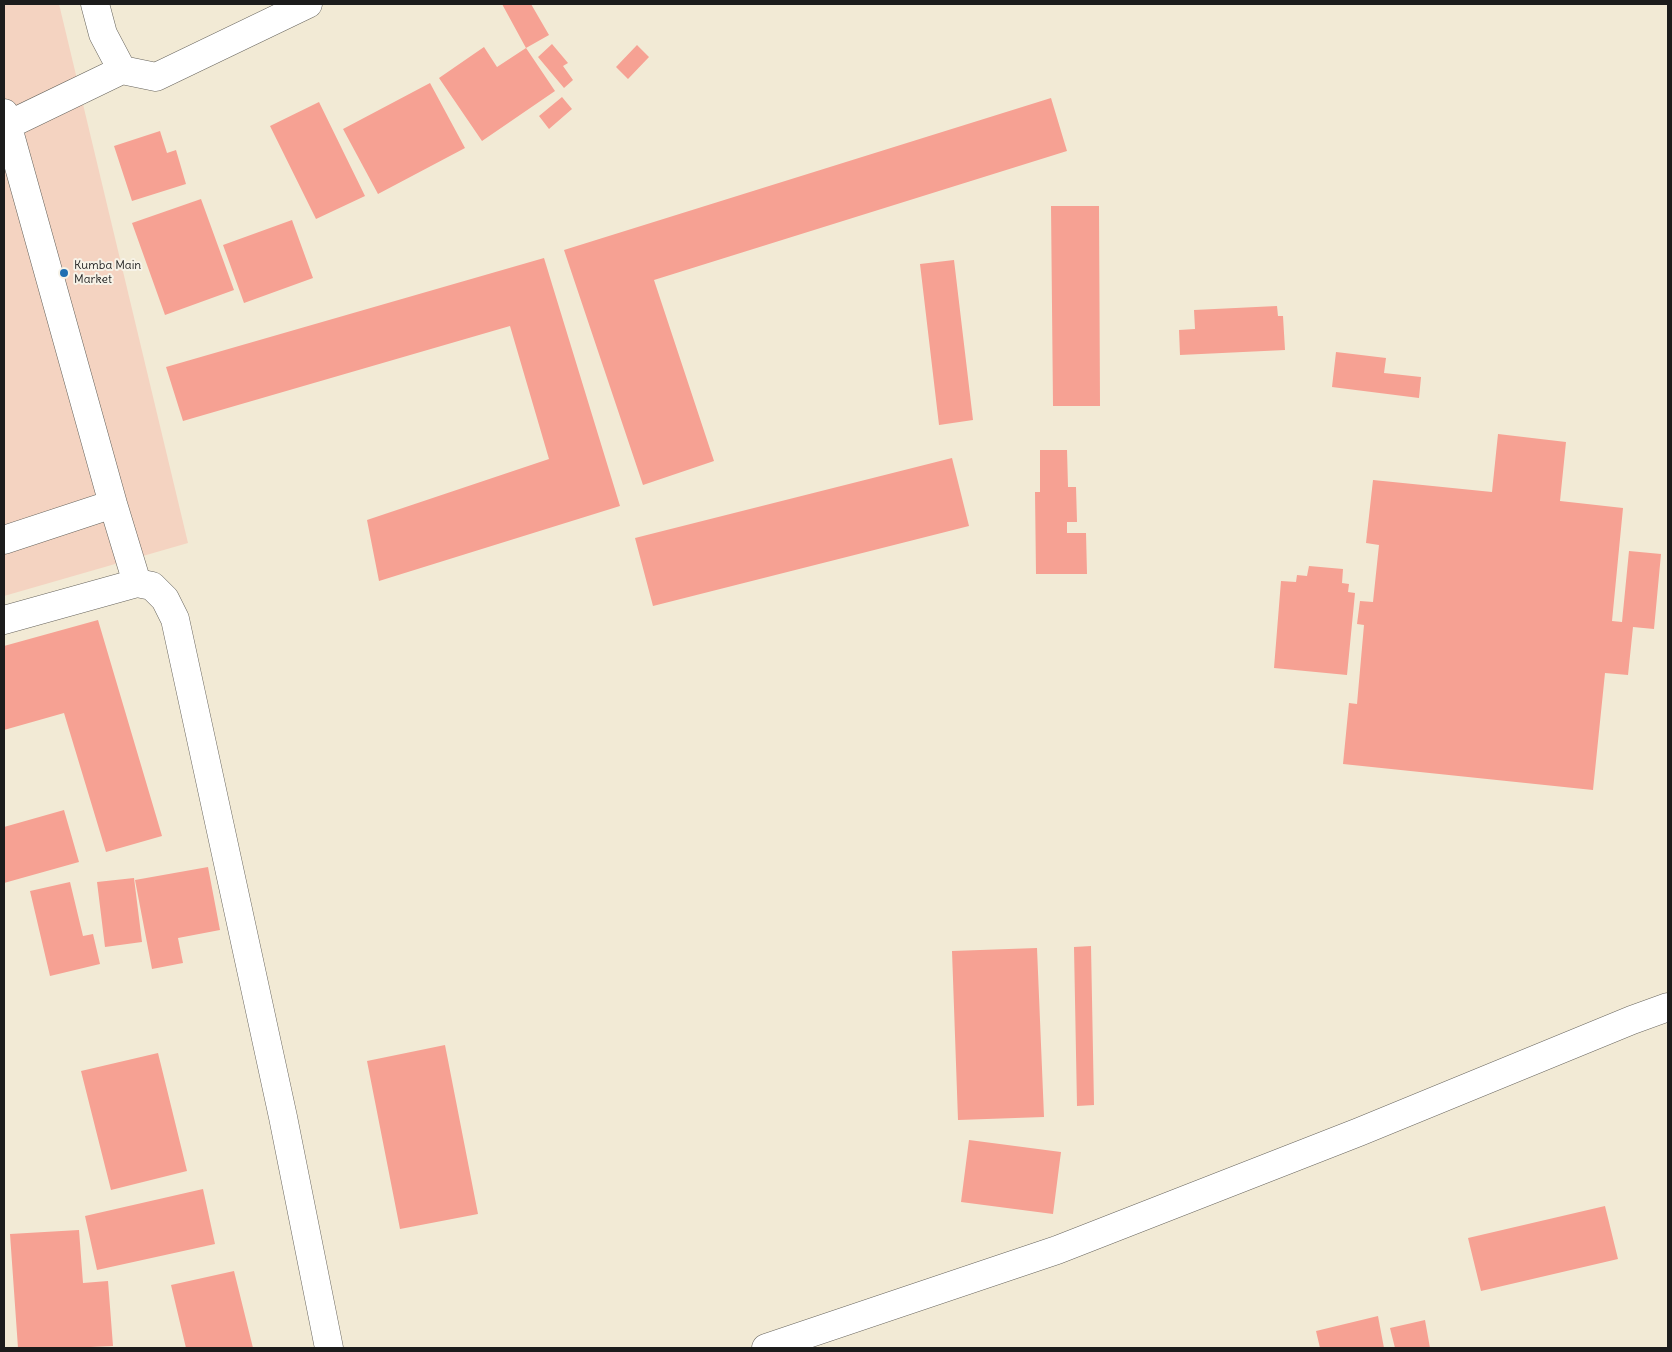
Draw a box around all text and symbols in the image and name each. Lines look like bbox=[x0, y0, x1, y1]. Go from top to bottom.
place label: Kumba Main Market bbox=[74, 259, 141, 287]
marker: Kumba Main Market bbox=[58, 267, 70, 279]

